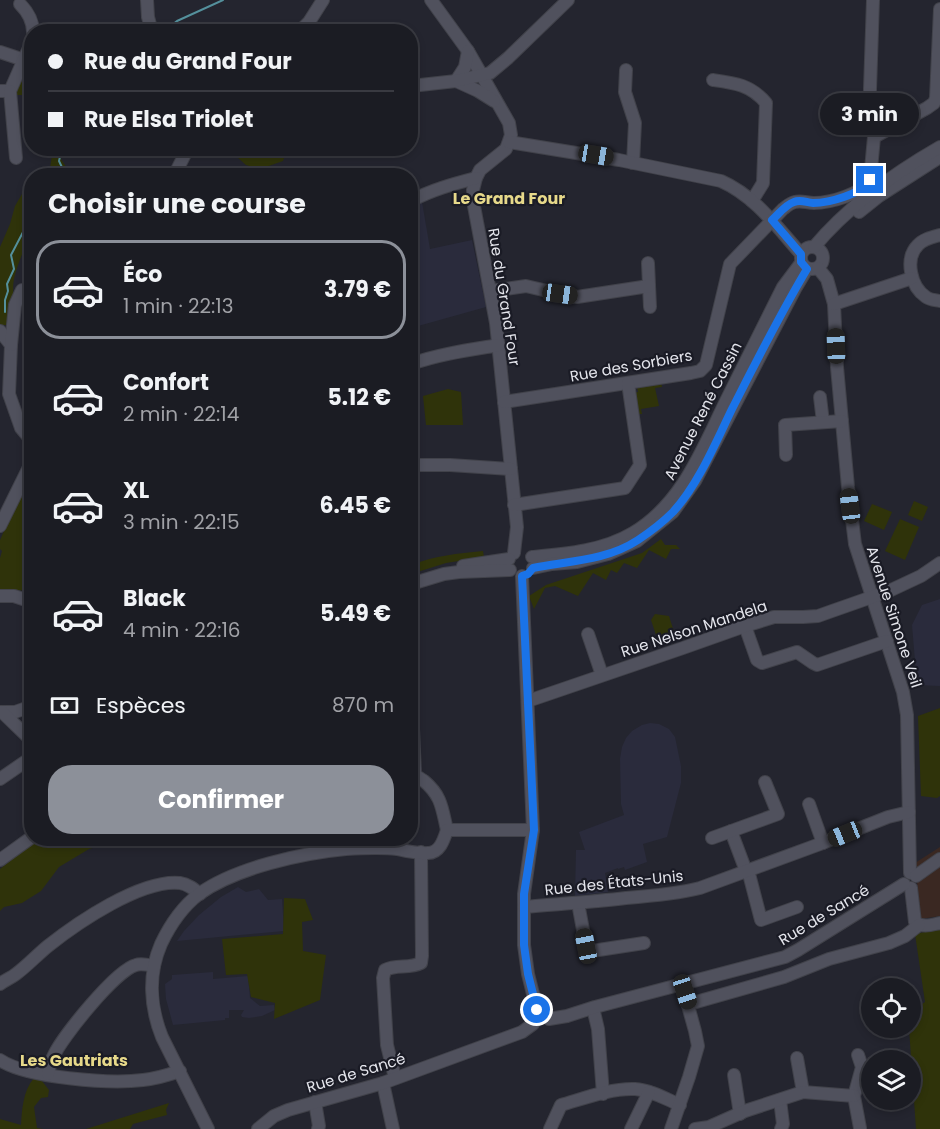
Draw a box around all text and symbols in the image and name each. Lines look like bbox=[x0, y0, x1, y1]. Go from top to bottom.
text: Rue du Grand Four bbox=[84, 46, 292, 77]
callout: 3 min bbox=[820, 93, 920, 135]
text: 3 min bbox=[841, 100, 898, 128]
text: Rue Elsa Triolet bbox=[84, 104, 254, 135]
car bbox=[577, 143, 615, 167]
route end bbox=[856, 166, 883, 193]
text: Choisir une course bbox=[48, 185, 306, 222]
district label: Le Grand Four bbox=[453, 187, 565, 210]
street label: Rue du Grand Four bbox=[483, 226, 526, 368]
text: Éco bbox=[123, 259, 162, 290]
icon: car bbox=[51, 263, 105, 317]
text: 3.79 € bbox=[324, 274, 391, 305]
car bbox=[541, 283, 579, 305]
text: 1 min · 22:13 bbox=[123, 292, 233, 320]
car bbox=[826, 328, 846, 364]
street label: Avenue René Cassin bbox=[659, 338, 746, 483]
street label: Rue des Sorbiers bbox=[568, 344, 694, 387]
text: Confort bbox=[123, 367, 209, 398]
icon: car bbox=[51, 371, 105, 425]
text: 5.12 € bbox=[327, 382, 391, 413]
text: 2 min · 22:14 bbox=[123, 400, 239, 428]
text: XL bbox=[123, 475, 149, 506]
icon: car bbox=[51, 479, 105, 533]
car bbox=[839, 487, 861, 525]
text: 6.45 € bbox=[319, 490, 391, 521]
text: 3 min · 22:15 bbox=[123, 508, 240, 536]
street label: Avenue Simone Veil bbox=[862, 543, 927, 690]
text: Black bbox=[123, 583, 186, 614]
icon: car bbox=[51, 587, 105, 641]
street label: Rue Nelson Mandela bbox=[618, 595, 770, 662]
text: 5.49 € bbox=[320, 598, 391, 629]
text: 4 min · 22:16 bbox=[123, 616, 241, 644]
icon: cash bbox=[48, 689, 81, 722]
text: Espèces bbox=[96, 690, 186, 721]
text: 870 m bbox=[332, 691, 394, 719]
button: Confirmer bbox=[48, 765, 394, 834]
car bbox=[825, 819, 865, 849]
street label: Rue des États-Unis bbox=[544, 865, 685, 900]
street label: Rue de Sancé bbox=[774, 879, 873, 950]
car bbox=[574, 927, 598, 965]
car bbox=[671, 972, 699, 1012]
map controls bbox=[861, 978, 921, 1110]
button: locate bbox=[861, 978, 921, 1038]
route start bbox=[523, 996, 550, 1023]
street label: Rue de Sancé bbox=[304, 1048, 408, 1098]
district label: Les Gautriats bbox=[20, 1049, 128, 1072]
button: layers bbox=[861, 1050, 921, 1110]

